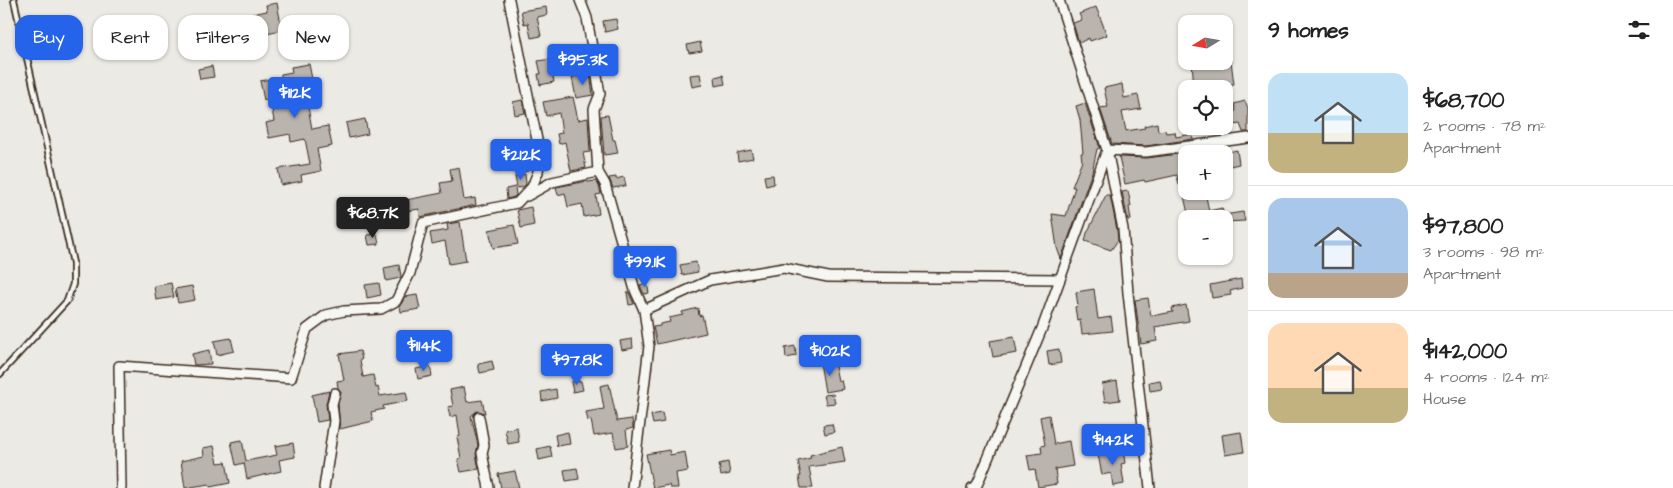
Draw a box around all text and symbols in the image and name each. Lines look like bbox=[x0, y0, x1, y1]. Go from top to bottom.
chip: Buy bbox=[15, 15, 83, 60]
chip: Rent bbox=[93, 15, 168, 60]
chip: Filters bbox=[178, 15, 268, 60]
chip: New bbox=[278, 15, 349, 60]
north arrow bbox=[1178, 15, 1232, 70]
map controls bbox=[1178, 15, 1233, 265]
text: 9 homes bbox=[1268, 16, 1349, 45]
icon: filters bbox=[1625, 16, 1653, 44]
pin: $95.3K bbox=[542, 44, 624, 86]
text: $95.3K bbox=[558, 49, 608, 71]
pin: $112K bbox=[260, 76, 330, 119]
button: locate bbox=[1178, 80, 1233, 135]
text: $112K bbox=[279, 82, 311, 104]
text: $68,700 bbox=[1423, 86, 1505, 115]
icon: home bbox=[1308, 93, 1368, 153]
text: 2 rooms · 78 m² bbox=[1423, 115, 1546, 137]
text: Apartment bbox=[1423, 137, 1501, 159]
pin: $212K bbox=[486, 138, 556, 181]
text: $212K bbox=[502, 144, 540, 166]
button: + bbox=[1178, 145, 1233, 200]
pin: $68.7K bbox=[332, 196, 414, 239]
text: $68.7K bbox=[347, 202, 399, 224]
button: − bbox=[1178, 210, 1233, 265]
text: $97,800 bbox=[1423, 212, 1503, 241]
icon: home bbox=[1308, 218, 1368, 278]
text: 3 rooms · 98 m² bbox=[1423, 241, 1544, 263]
pin: $99.1K bbox=[604, 246, 686, 288]
text: $99.1K bbox=[624, 251, 666, 273]
text: Apartment bbox=[1423, 263, 1501, 285]
pin: $114K bbox=[389, 330, 459, 372]
pin: $102K bbox=[795, 334, 865, 377]
text: $114K bbox=[407, 335, 441, 357]
text: $142,000 bbox=[1423, 337, 1507, 366]
text: $102K bbox=[810, 340, 850, 362]
icon: home bbox=[1308, 343, 1368, 403]
pin: $97.8K bbox=[536, 344, 618, 386]
text: $97.8K bbox=[552, 349, 602, 371]
text: 4 rooms · 124 m² bbox=[1423, 366, 1550, 388]
text: House bbox=[1423, 388, 1467, 410]
pin: $142K bbox=[1078, 424, 1148, 466]
text: $142K bbox=[1093, 429, 1133, 451]

